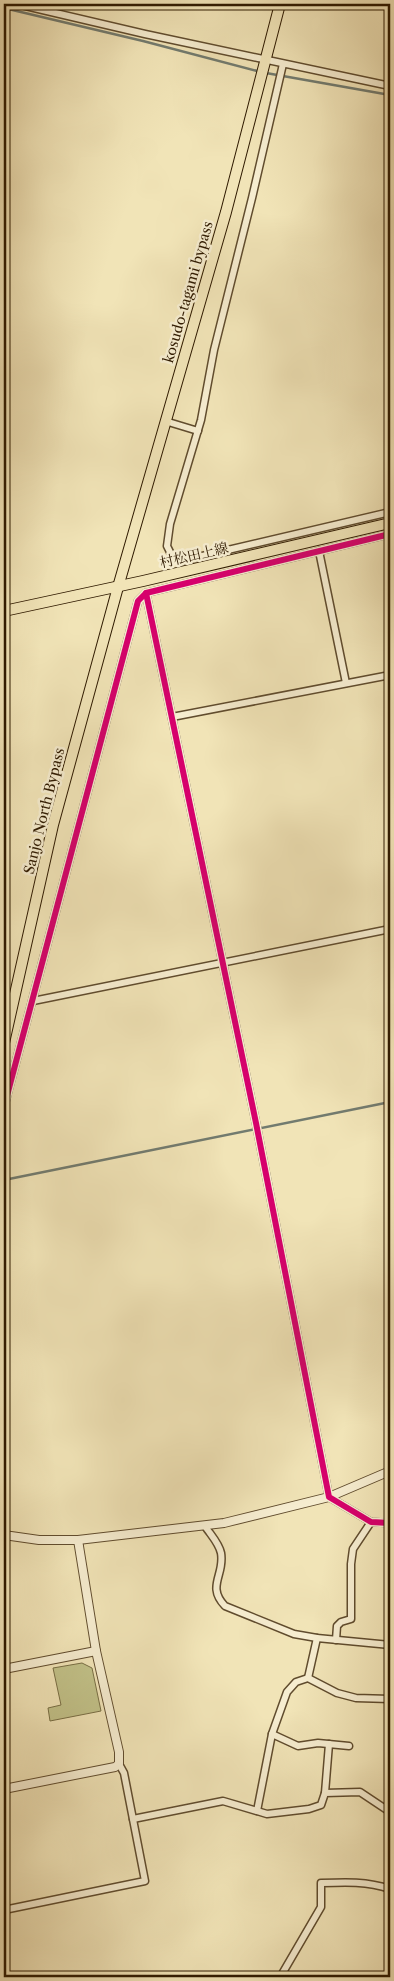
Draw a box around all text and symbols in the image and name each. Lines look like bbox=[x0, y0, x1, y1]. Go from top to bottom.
street label: kosudo-tagami bypass bbox=[159, 219, 217, 365]
street label: 村松田上線 bbox=[158, 538, 230, 572]
street label: Sanjo North Bypass bbox=[20, 746, 68, 876]

